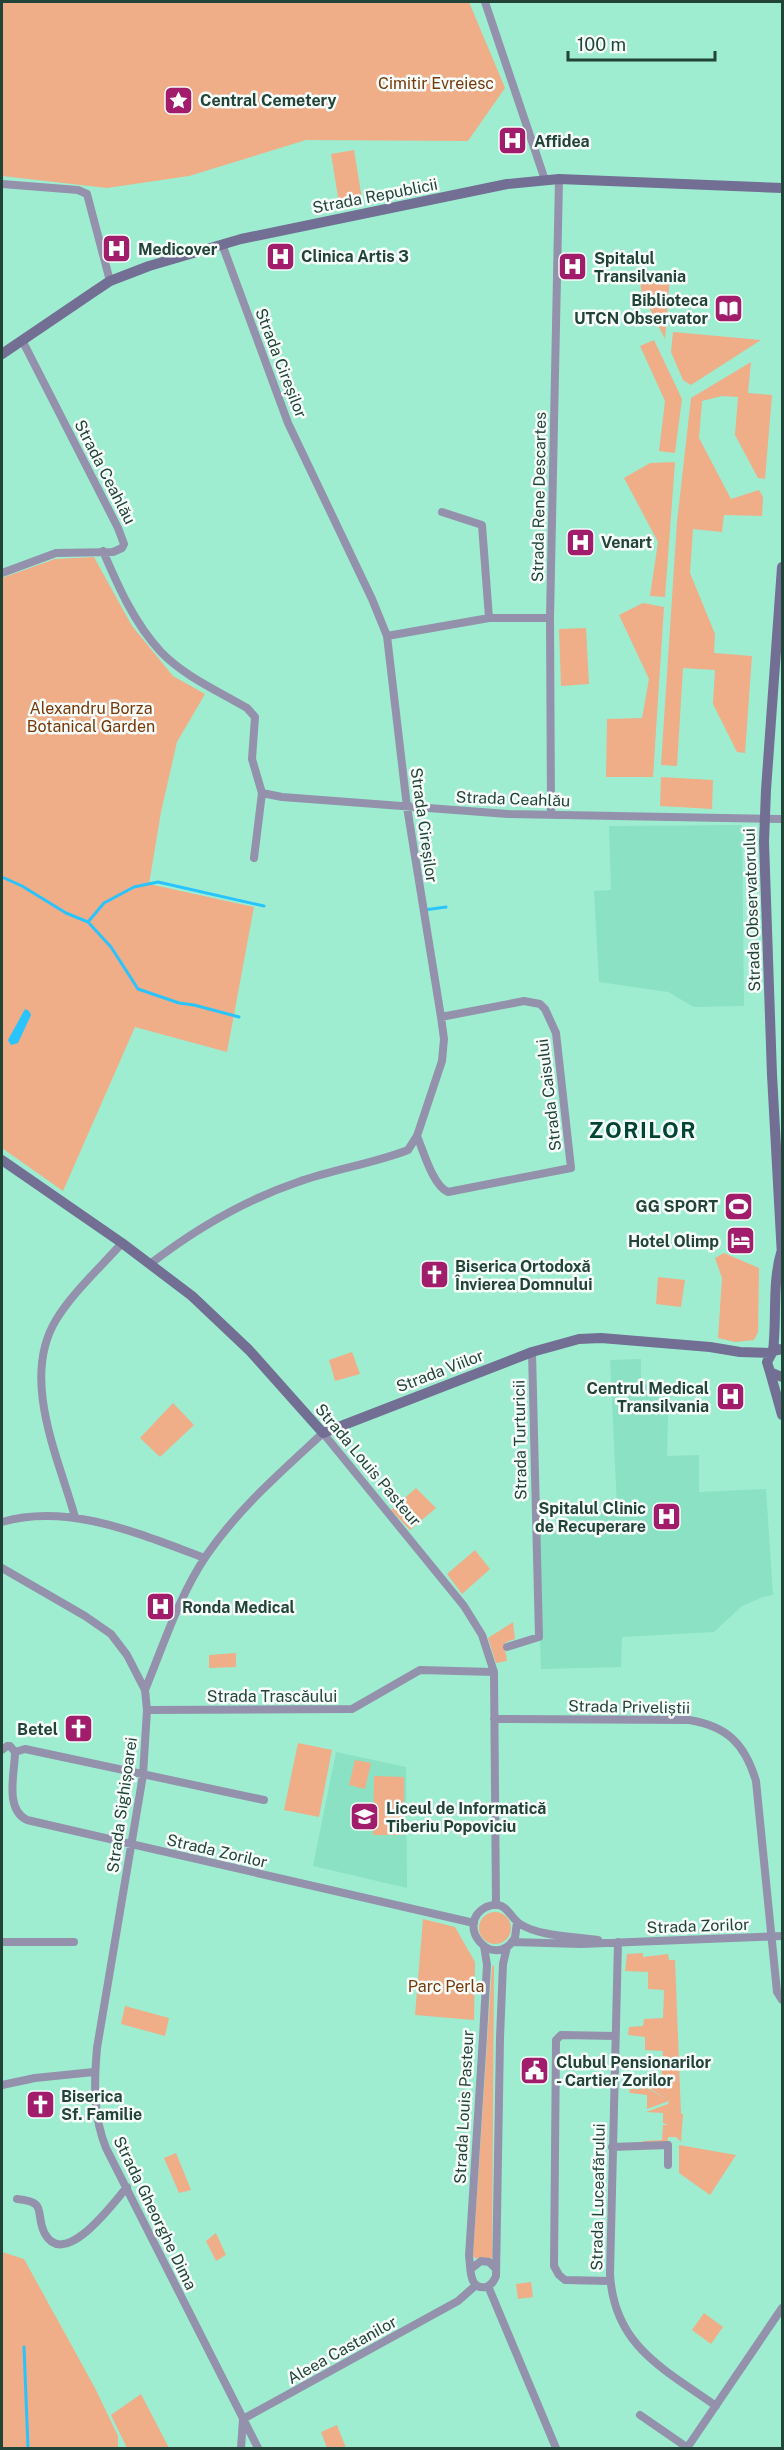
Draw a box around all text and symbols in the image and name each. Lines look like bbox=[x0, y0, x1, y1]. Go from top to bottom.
scale bar bbox=[568, 24, 715, 62]
text: 100 m bbox=[577, 34, 626, 55]
park label: Cimitir Evreiesc bbox=[378, 74, 494, 93]
place icon: Central Cemetery bbox=[163, 84, 195, 116]
place label: Central Cemetery bbox=[200, 91, 336, 110]
hospital icon: Affidea bbox=[497, 125, 529, 157]
place label: Affidea bbox=[534, 132, 590, 151]
street label: Strada Republicii bbox=[311, 175, 439, 217]
hospital icon: Medicover bbox=[101, 233, 133, 265]
place label: Medicover bbox=[138, 240, 218, 259]
hospital icon: Clinica Artis 3 bbox=[264, 240, 296, 272]
place label: Clinica Artis 3 bbox=[301, 247, 409, 266]
place label: Spitalul Transilvania bbox=[594, 249, 686, 286]
hospital icon: Spitalul Transilvania bbox=[557, 251, 589, 283]
place label: Biblioteca UTCN Observator bbox=[574, 291, 708, 328]
library icon: Biblioteca UTCN Observator bbox=[713, 293, 745, 325]
street label: Strada Cireșilor bbox=[251, 306, 311, 420]
street label: Strada Rene Descartes bbox=[528, 412, 550, 582]
street label: Strada Ceahlău bbox=[71, 417, 139, 527]
hospital icon: Venart bbox=[564, 526, 596, 558]
place label: Venart bbox=[601, 533, 653, 552]
park label: Alexandru Borza Botanical Garden bbox=[27, 699, 155, 736]
street label: Strada Cireșilor bbox=[407, 766, 441, 884]
street label: Strada Ceahlău bbox=[455, 788, 571, 810]
street label: Strada Observatorului bbox=[740, 828, 764, 992]
street label: Strada Caisului bbox=[533, 1038, 565, 1152]
district label: ZORILOR bbox=[589, 1117, 697, 1143]
sports icon: GG SPORT bbox=[723, 1190, 755, 1222]
place label: GG SPORT bbox=[636, 1197, 718, 1216]
hotel icon: Hotel Olimp bbox=[724, 1225, 756, 1257]
place label: Hotel Olimp bbox=[628, 1232, 719, 1251]
place label: Biserica Ortodoxă Învierea Domnului bbox=[454, 1257, 592, 1294]
church icon: Biserica Ortodoxă Învierea Domnului bbox=[418, 1259, 450, 1291]
street label: Strada Viilor bbox=[394, 1346, 486, 1396]
place label: Centrul Medical Transilvania bbox=[587, 1379, 709, 1416]
street label: Strada Turturicii bbox=[509, 1380, 531, 1500]
hospital icon: Centrul Medical Transilvania bbox=[714, 1381, 746, 1413]
street label: Strada Louis Pasteur bbox=[311, 1400, 425, 1530]
place label: Spitalul Clinic de Recuperare bbox=[535, 1499, 646, 1536]
hospital icon: Spitalul Clinic de Recuperare bbox=[651, 1501, 683, 1533]
hospital icon: Ronda Medical bbox=[145, 1591, 177, 1623]
place label: Ronda Medical bbox=[182, 1598, 295, 1617]
street label: Strada Trascăului bbox=[207, 1687, 337, 1706]
street label: Strada Priveliștii bbox=[568, 1696, 690, 1718]
church icon: Betel bbox=[63, 1713, 95, 1745]
place label: Betel bbox=[17, 1720, 58, 1739]
street label: Strada Sighișoarei bbox=[103, 1736, 141, 1874]
place label: Liceul de Informatică Tiberiu Popoviciu bbox=[386, 1799, 546, 1836]
school or university icon: Liceul de Informatică Tiberiu Popoviciu bbox=[349, 1801, 381, 1833]
street label: Strada Zorilor bbox=[165, 1830, 269, 1872]
street label: Strada Zorilor bbox=[646, 1915, 750, 1937]
park label: Parc Perla bbox=[408, 1977, 484, 1996]
street label: Strada Louis Pasteur bbox=[450, 2029, 478, 2185]
place label: Clubul Pensionarilor - Cartier Zorilor bbox=[556, 2053, 711, 2090]
public building icon: Clubul Pensionarilor - Cartier Zorilor bbox=[519, 2055, 551, 2087]
place label: Biserica Sf. Familie bbox=[61, 2087, 142, 2124]
church icon: Biserica Sf. Familie bbox=[24, 2089, 56, 2121]
street label: Strada Luceafărului bbox=[587, 2123, 609, 2271]
street label: Strada Gheorghe Dima bbox=[109, 2133, 201, 2293]
street label: Aleea Castanilor bbox=[284, 2312, 400, 2388]

